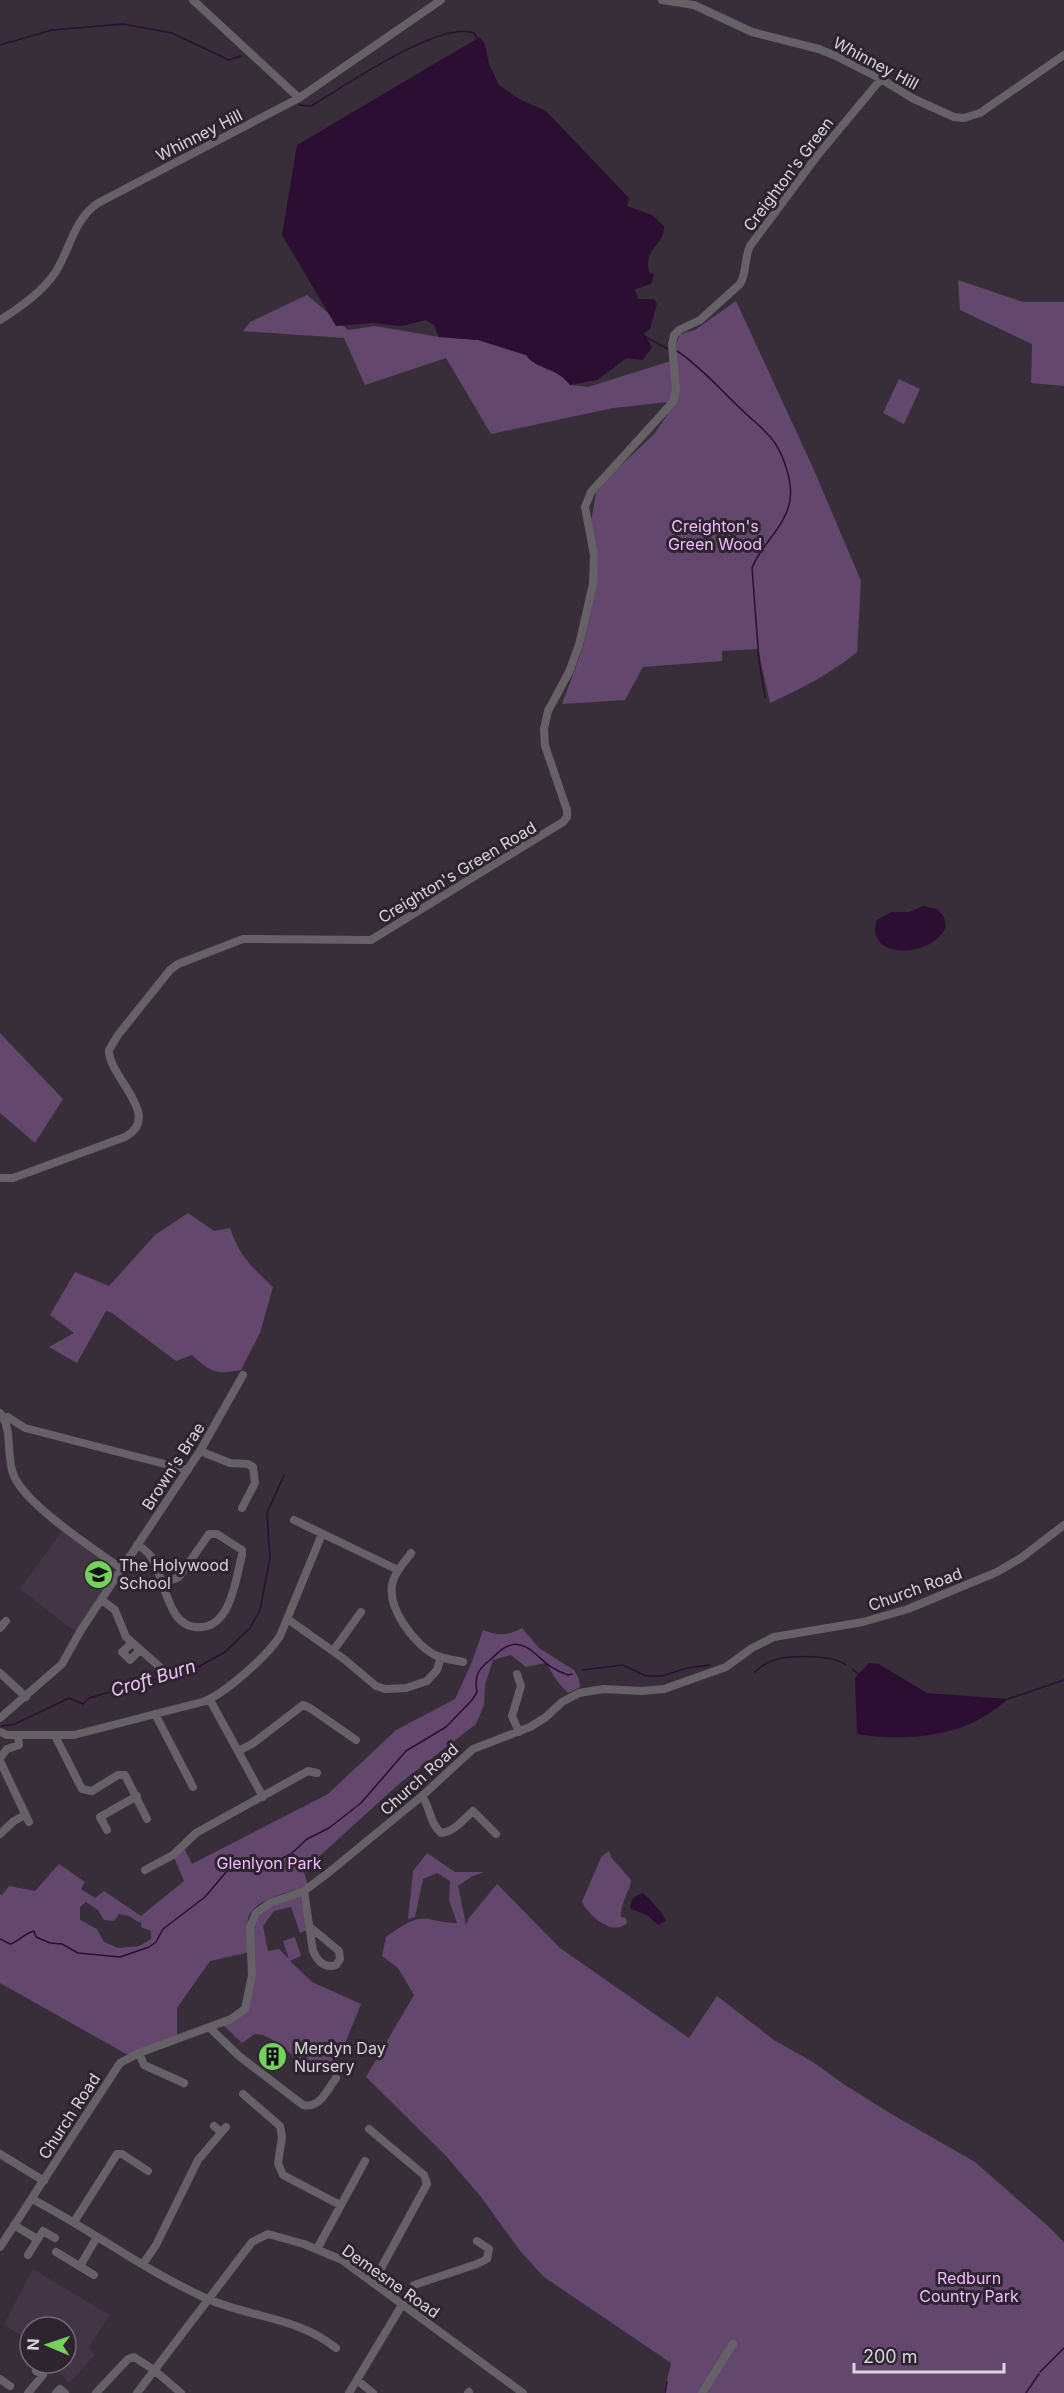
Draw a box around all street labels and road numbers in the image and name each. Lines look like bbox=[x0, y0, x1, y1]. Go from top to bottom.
street label: Whinney Hill bbox=[830, 32, 922, 94]
street label: Whinney Hill bbox=[153, 105, 245, 165]
street label: Creighton's Green bbox=[739, 113, 837, 235]
street label: Creighton's Green Road bbox=[374, 817, 540, 927]
street label: Brown's Brae bbox=[137, 1418, 209, 1514]
street label: Church Road bbox=[866, 1563, 964, 1615]
street label: Church Road bbox=[376, 1739, 462, 1819]
street label: Church Road bbox=[34, 2069, 104, 2163]
street label: Demesne Road bbox=[338, 2240, 444, 2322]

